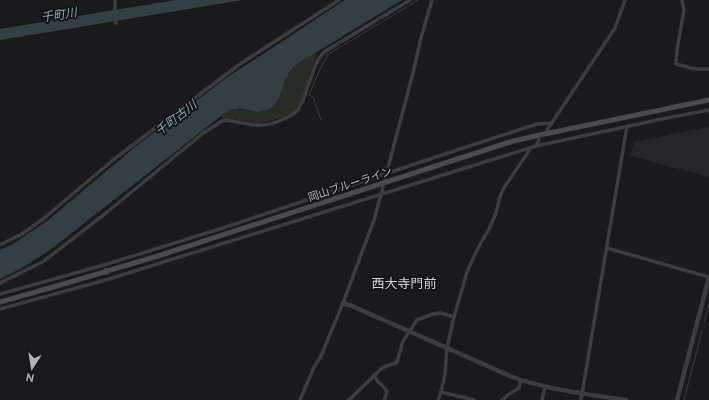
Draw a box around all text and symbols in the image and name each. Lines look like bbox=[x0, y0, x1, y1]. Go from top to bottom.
water label: 千町川 bbox=[40, 4, 80, 26]
water label: 千町古川 bbox=[152, 96, 201, 139]
street label: 岡山ブルーライン bbox=[306, 164, 394, 204]
district label: 西大寺門前 bbox=[371, 275, 437, 292]
north arrow bbox=[12, 348, 52, 388]
text: N bbox=[25, 370, 35, 385]

